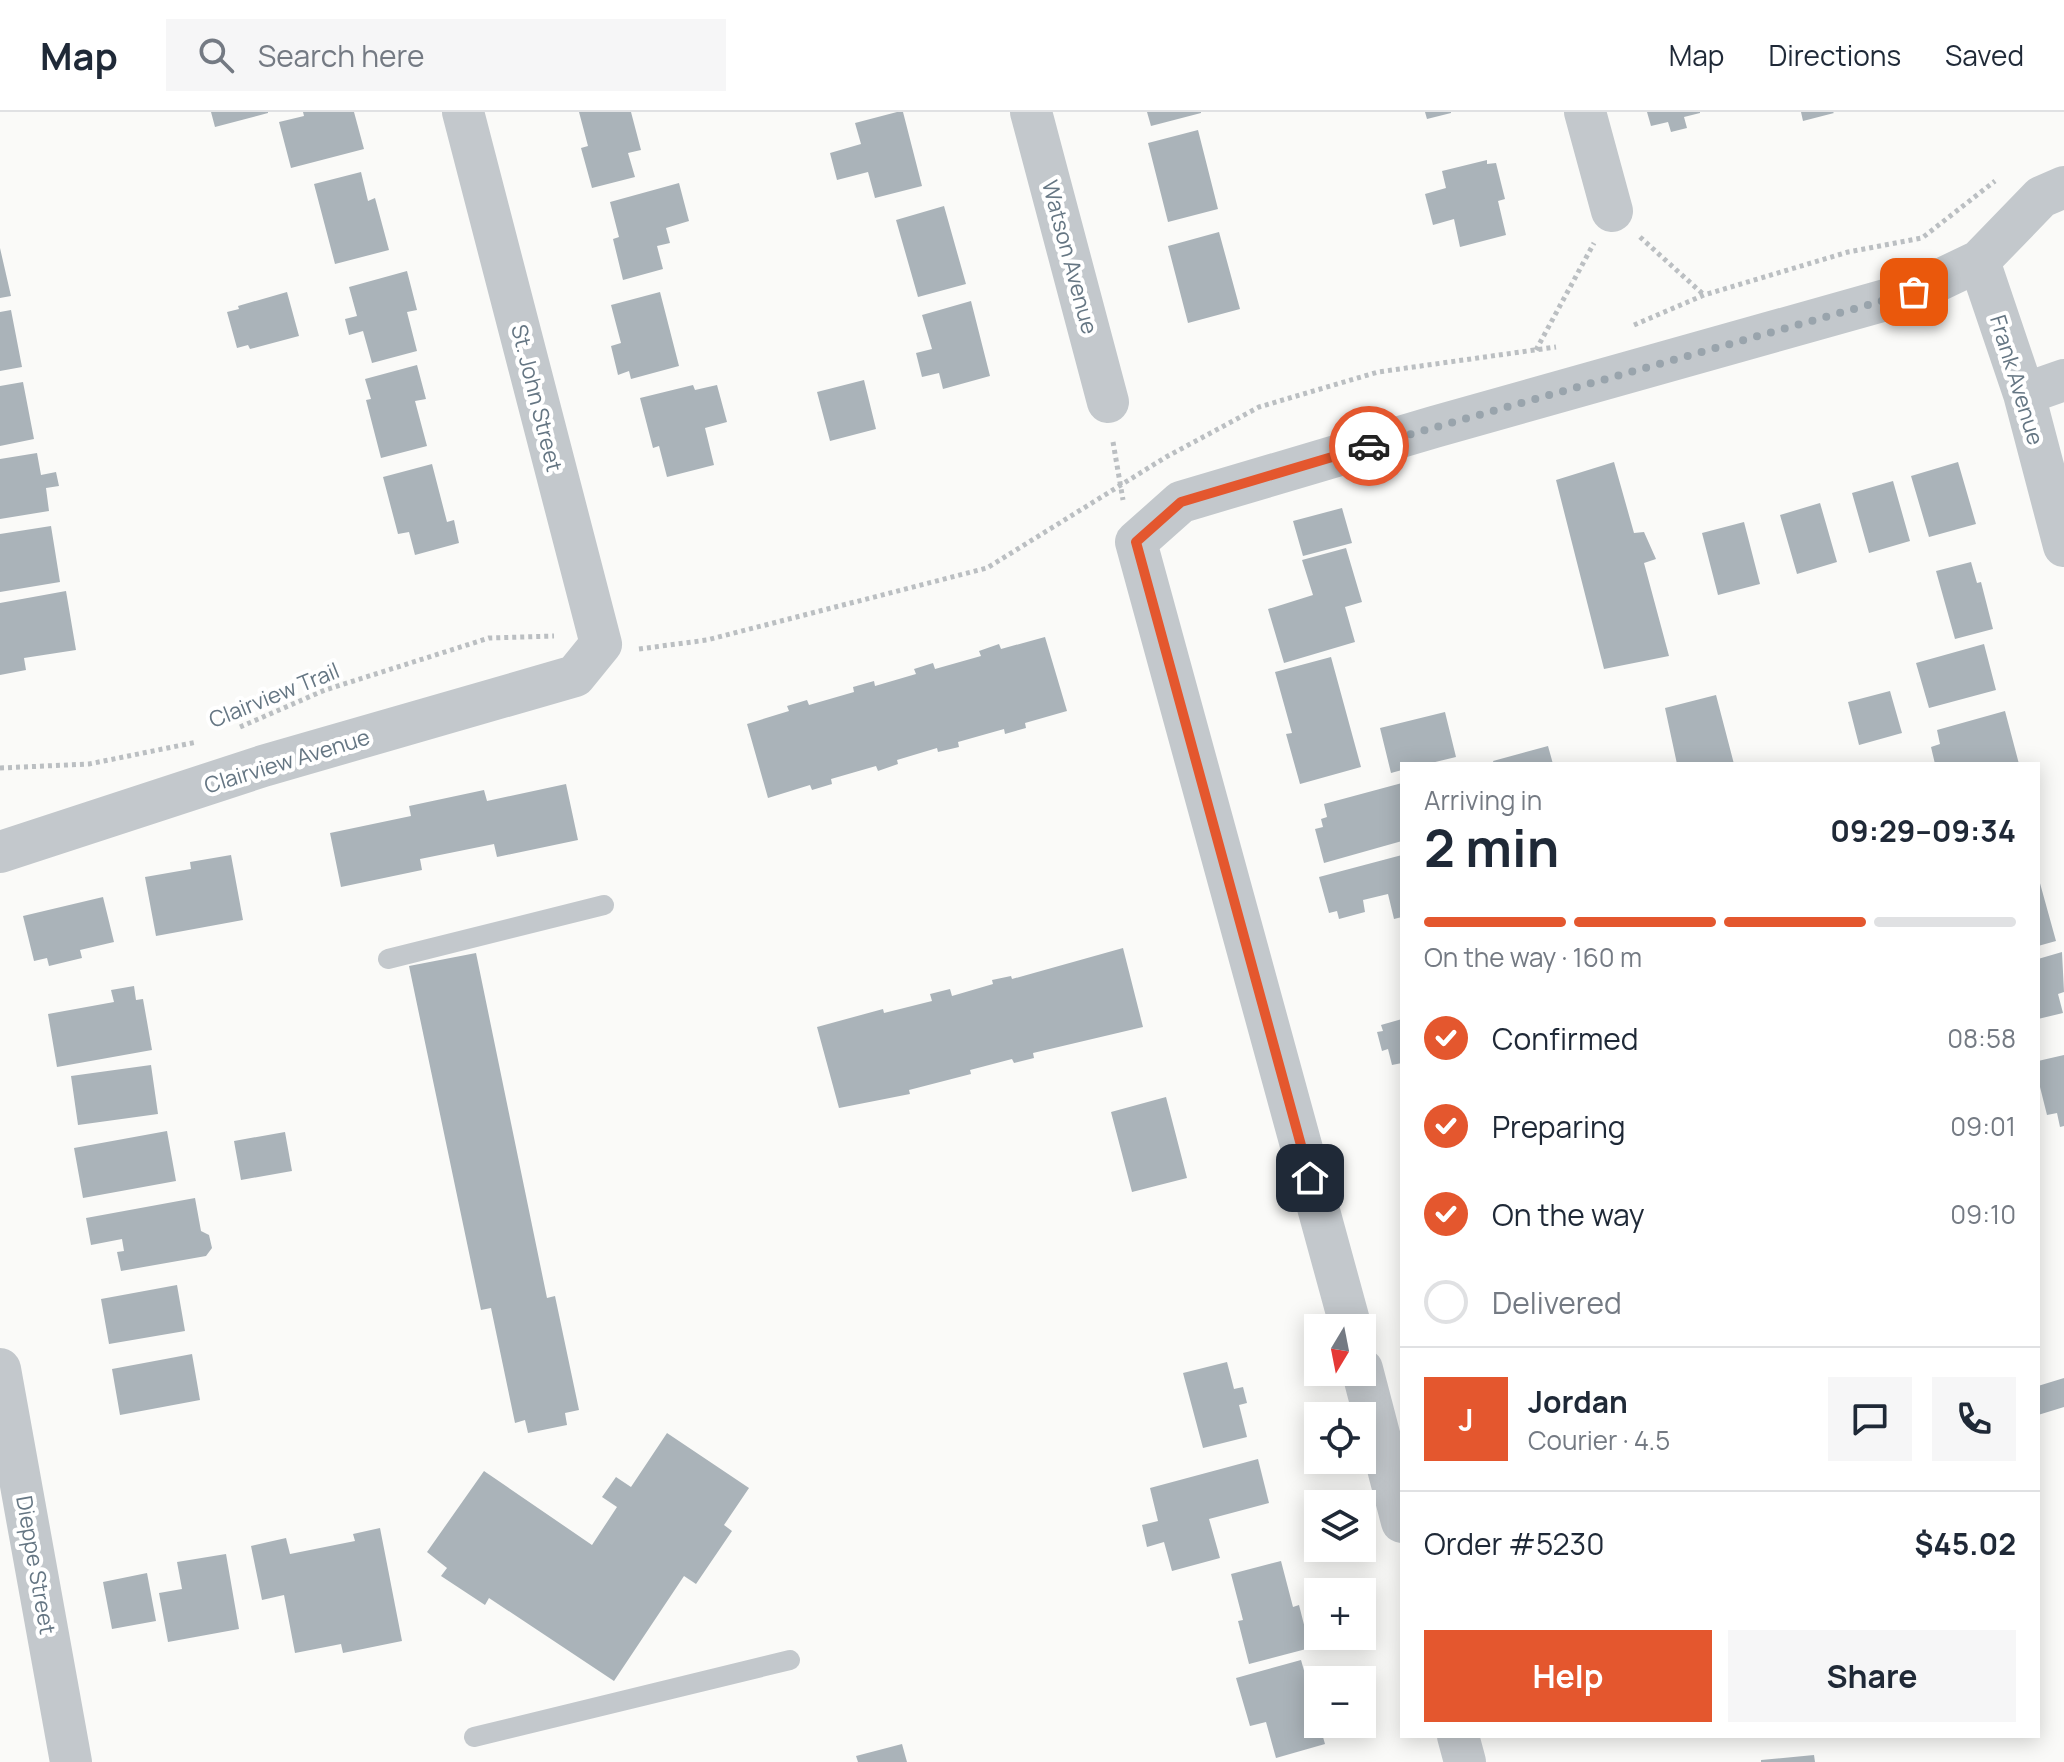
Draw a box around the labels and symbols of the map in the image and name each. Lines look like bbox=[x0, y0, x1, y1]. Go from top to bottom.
street label: Watson Avenue bbox=[1035, 177, 1105, 337]
pin bbox=[1880, 258, 1948, 326]
street label: Frank Avenue bbox=[1983, 311, 2051, 449]
street label: St. John Street bbox=[504, 321, 570, 475]
courier bbox=[1329, 406, 1409, 486]
street label: Clairview Trail bbox=[204, 655, 344, 735]
street label: Clairview Avenue bbox=[201, 722, 374, 800]
pin bbox=[1276, 1144, 1344, 1212]
north arrow bbox=[1304, 1314, 1376, 1386]
street label: Dieppe Street bbox=[9, 1493, 63, 1637]

